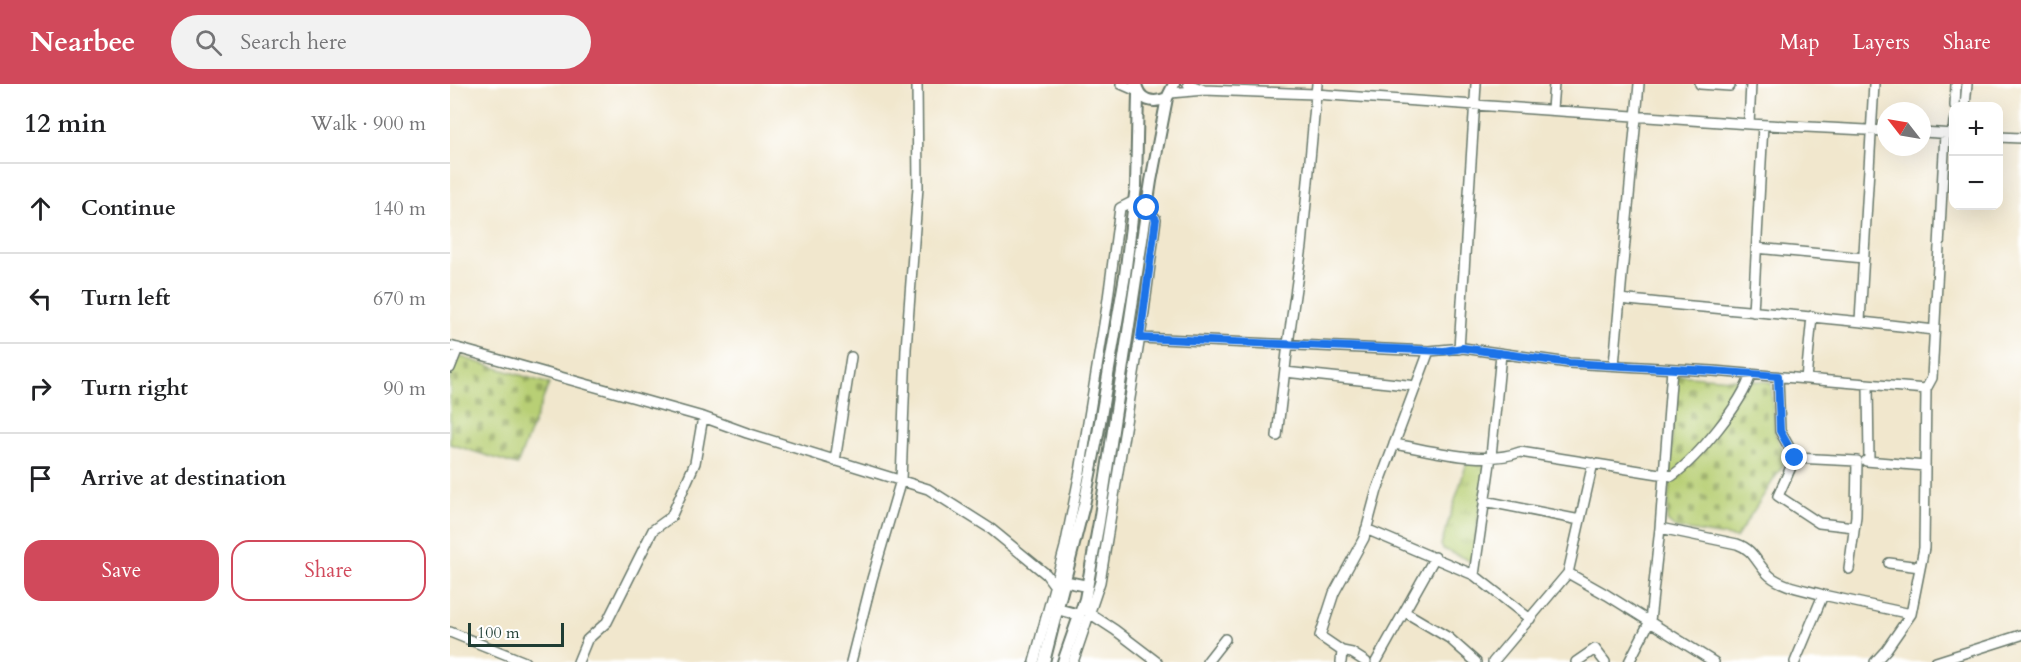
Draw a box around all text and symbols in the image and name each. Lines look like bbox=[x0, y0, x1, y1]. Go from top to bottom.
search box bbox=[171, 15, 591, 69]
text: Nearbee bbox=[30, 23, 135, 61]
icon: search bbox=[192, 26, 225, 59]
text: Search here bbox=[240, 27, 347, 57]
text: Map bbox=[1780, 28, 1820, 57]
text: Layers bbox=[1853, 28, 1910, 57]
text: Share bbox=[1943, 28, 1991, 57]
north arrow bbox=[1877, 102, 1931, 156]
map controls bbox=[1949, 102, 2003, 210]
button: + bbox=[1949, 102, 2003, 156]
text: 12 min bbox=[24, 106, 107, 141]
text: Walk · 900 m bbox=[311, 110, 426, 137]
button: − bbox=[1949, 156, 2003, 210]
icon: ahead bbox=[24, 192, 57, 225]
text: Continue bbox=[81, 193, 176, 223]
route start bbox=[1133, 194, 1159, 220]
text: 140 m bbox=[373, 195, 426, 222]
icon: left bbox=[24, 282, 57, 315]
text: Turn left bbox=[81, 283, 170, 313]
text: 670 m bbox=[373, 285, 426, 312]
icon: right bbox=[24, 372, 57, 405]
text: Turn right bbox=[81, 373, 188, 403]
text: 90 m bbox=[383, 375, 426, 402]
route end bbox=[1781, 444, 1807, 470]
icon: arrive bbox=[24, 462, 57, 495]
text: Arrive at destination bbox=[81, 463, 286, 493]
button: Save bbox=[24, 540, 219, 601]
button: Share bbox=[231, 540, 426, 601]
scale bar bbox=[468, 620, 564, 648]
text: 100 m bbox=[477, 622, 519, 644]

